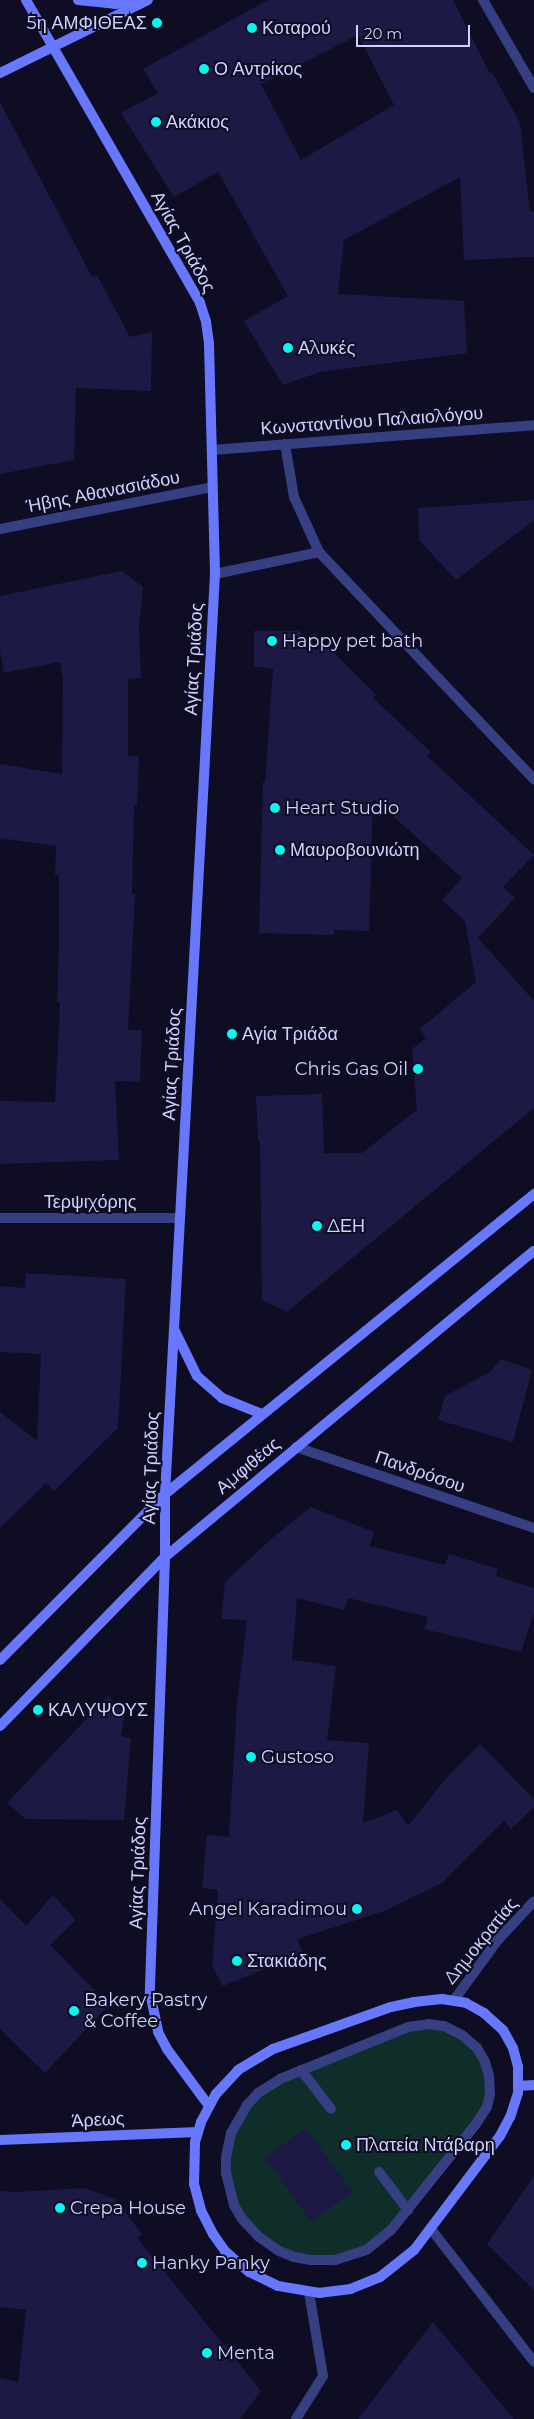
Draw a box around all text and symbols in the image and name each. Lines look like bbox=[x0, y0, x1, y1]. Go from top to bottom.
place label: 5η ΑΜΦΙΘΕΑΣ bbox=[27, 12, 147, 34]
scale bar bbox=[359, 15, 473, 47]
marker: 5η ΑΜΦΙΘΕΑΣ bbox=[151, 17, 163, 29]
place label: Κοταρού bbox=[262, 17, 331, 39]
marker: Κοταρού bbox=[246, 22, 258, 34]
text: 20 m bbox=[364, 24, 402, 43]
place label: Ο Αντρίκος bbox=[214, 58, 302, 80]
marker: Ο Αντρίκος bbox=[198, 63, 210, 75]
place label: Ακάκιος bbox=[166, 111, 229, 133]
marker: Ακάκιος bbox=[150, 116, 162, 128]
street label: Αγίας Τριάδος bbox=[146, 187, 220, 297]
place label: Αλυκές bbox=[298, 337, 355, 359]
marker: Αλυκές bbox=[282, 342, 294, 354]
street label: Κωνσταντίνου Παλαιολόγου bbox=[260, 402, 484, 440]
street label: Ήβης Αθανασιάδου bbox=[24, 467, 182, 517]
street label: Αγίας Τριάδος bbox=[180, 602, 208, 716]
place label: Happy pet bath bbox=[282, 630, 423, 652]
marker: Happy pet bath bbox=[266, 635, 278, 647]
place label: Heart Studio bbox=[285, 797, 399, 819]
marker: Heart Studio bbox=[269, 802, 281, 814]
place label: Μαυροβουνιώτη bbox=[290, 839, 420, 861]
marker: Μαυροβουνιώτη bbox=[274, 844, 286, 856]
street label: Αγίας Τριάδος bbox=[158, 1007, 186, 1121]
place label: Αγία Τριάδα bbox=[242, 1023, 338, 1045]
marker: Αγία Τριάδα bbox=[226, 1028, 238, 1040]
place label: Chris Gas Oil bbox=[295, 1058, 408, 1080]
marker: Chris Gas Oil bbox=[412, 1063, 424, 1075]
street label: Τερψιχόρης bbox=[44, 1191, 136, 1213]
place label: ΔΕΗ bbox=[327, 1215, 365, 1237]
marker: ΔΕΗ bbox=[311, 1220, 323, 1232]
street label: Αγίας Τριάδος bbox=[138, 1411, 164, 1525]
street label: Αμφιθέας bbox=[212, 1433, 284, 1499]
street label: Πανδρόσου bbox=[372, 1447, 468, 1497]
place label: ΚΑΛΥΨΟΥΣ bbox=[48, 1699, 148, 1721]
marker: ΚΑΛΥΨΟΥΣ bbox=[32, 1704, 44, 1716]
place label: Gustoso bbox=[261, 1746, 334, 1768]
marker: Gustoso bbox=[245, 1751, 257, 1763]
street label: Αγίας Τριάδος bbox=[125, 1816, 151, 1930]
street label: Δημοκρατίας bbox=[440, 1893, 522, 1989]
place label: Angel Karadimou bbox=[189, 1898, 347, 1920]
marker: Angel Karadimou bbox=[351, 1903, 363, 1915]
place label: Στακιάδης bbox=[247, 1950, 327, 1972]
marker: Στακιάδης bbox=[231, 1955, 243, 1967]
place label: Bakery Pastry & Coffee bbox=[84, 1990, 207, 2032]
marker: Bakery Pastry & Coffee bbox=[68, 2005, 80, 2017]
street label: Άρεως bbox=[71, 2108, 125, 2132]
place label: Πλατεία Ντάβαρη bbox=[356, 2134, 495, 2156]
marker: Πλατεία Ντάβαρη bbox=[340, 2139, 352, 2151]
place label: Crepa House bbox=[70, 2197, 186, 2219]
marker: Crepa House bbox=[54, 2202, 66, 2214]
place label: Hanky Panky bbox=[152, 2252, 270, 2274]
marker: Hanky Panky bbox=[136, 2257, 148, 2269]
place label: Menta bbox=[217, 2342, 275, 2364]
marker: Menta bbox=[201, 2347, 213, 2359]

